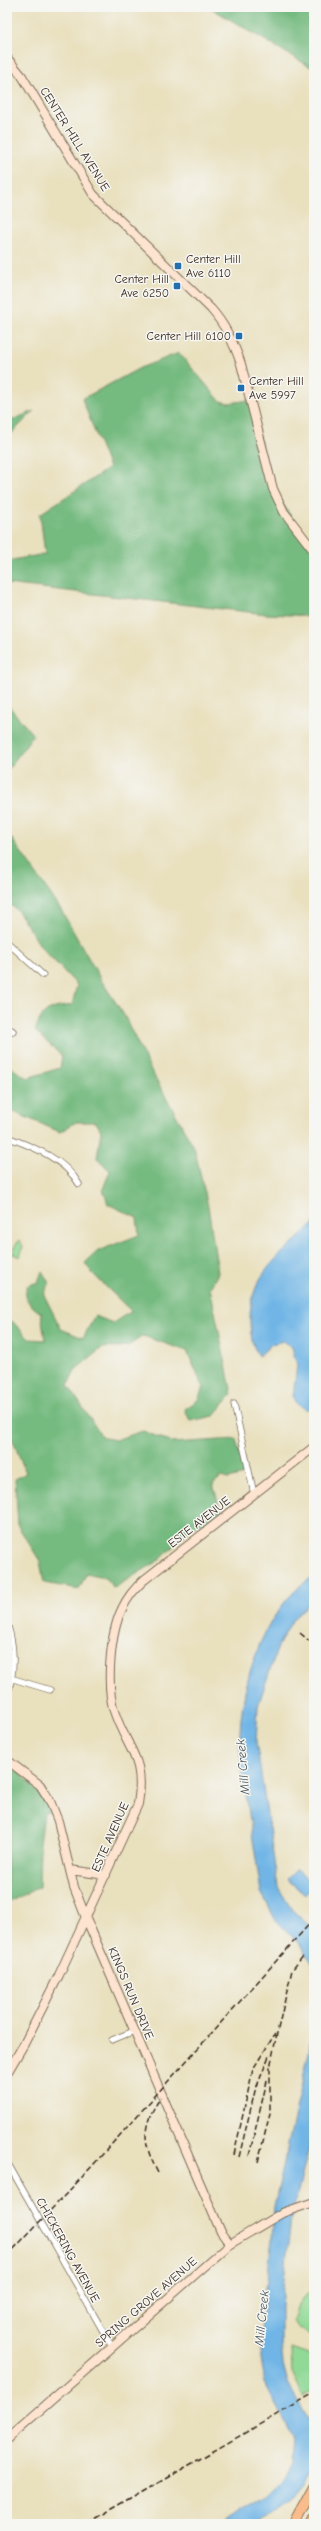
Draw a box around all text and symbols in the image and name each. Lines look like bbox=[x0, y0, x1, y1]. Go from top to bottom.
street label: CENTER HILL AVENUE bbox=[37, 84, 113, 194]
place label: Center Hill Ave 6110 bbox=[186, 252, 241, 280]
marker: Center Hill Ave 6110 bbox=[173, 261, 183, 271]
place label: Center Hill Ave 6250 bbox=[114, 272, 169, 300]
marker: Center Hill Ave 6250 bbox=[172, 281, 182, 291]
place label: Center Hill 6100 bbox=[147, 329, 231, 343]
marker: Center Hill 6100 bbox=[234, 331, 244, 341]
place label: Center Hill Ave 5997 bbox=[249, 374, 304, 402]
marker: Center Hill Ave 5997 bbox=[236, 383, 246, 393]
street label: ESTE AVENUE bbox=[165, 1493, 233, 1551]
water label: Mill Creek bbox=[233, 1738, 252, 1797]
street label: ESTE AVENUE bbox=[88, 1800, 132, 1874]
street label: KINGS RUN DRIVE bbox=[105, 1945, 157, 2041]
street label: CHICKERING AVENUE bbox=[33, 2195, 103, 2305]
street label: SPRING GROVE AVENUE bbox=[92, 2254, 200, 2350]
water label: Mill Creek bbox=[251, 2289, 272, 2348]

